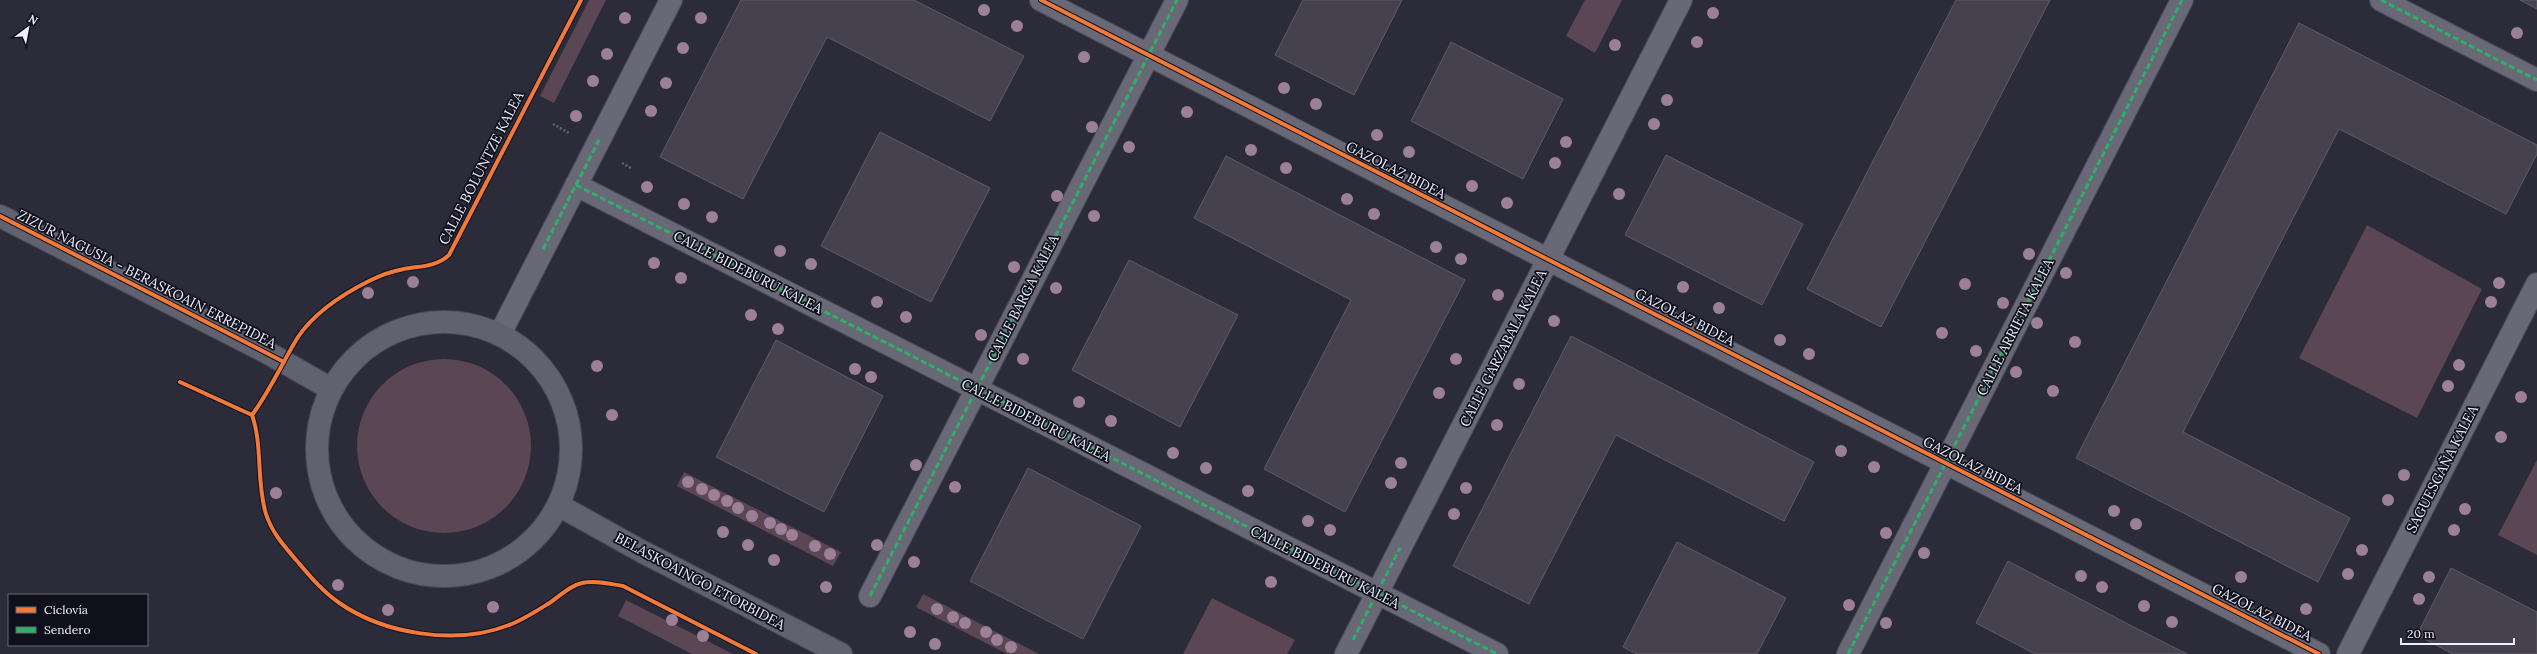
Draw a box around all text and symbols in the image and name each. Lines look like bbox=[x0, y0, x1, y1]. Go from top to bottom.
north arrow bbox=[8, 8, 48, 48]
text: N bbox=[26, 11, 41, 28]
street label: CALLE BOLUNTZE KALEA bbox=[434, 88, 528, 248]
street label: GAZOLAZ BIDEA bbox=[1343, 137, 1449, 203]
street label: ZIZUR NAGUSIA - BERASKOAIN ERREPIDEA bbox=[15, 206, 280, 353]
street label: CALLE BIDEBURU KALEA bbox=[670, 226, 826, 318]
street label: CALLE BARGA KALEA bbox=[983, 231, 1063, 364]
street label: CALLE ARRIETA KALEA bbox=[1973, 255, 2058, 399]
street label: CALLE GARZABALA KALEA bbox=[1455, 266, 1551, 430]
street label: GAZOLAZ BIDEA bbox=[1632, 284, 1738, 350]
street label: CALLE BIDEBURU KALEA bbox=[958, 374, 1114, 466]
street label: SAGUESGAÑA KALEA bbox=[2402, 402, 2482, 536]
street label: GAZOLAZ BIDEA bbox=[1920, 432, 2026, 498]
street label: CALLE BIDEBURU KALEA bbox=[1247, 521, 1403, 613]
street label: BELASKOAINGO ETORBIDEA bbox=[612, 528, 788, 634]
street label: GAZOLAZ BIDEA bbox=[2209, 579, 2315, 645]
legend bbox=[8, 594, 148, 646]
text: Ciclovía bbox=[44, 602, 88, 617]
scale bar bbox=[2401, 620, 2514, 646]
text: Sendero bbox=[44, 622, 90, 637]
text: 20 m bbox=[2407, 626, 2435, 641]

